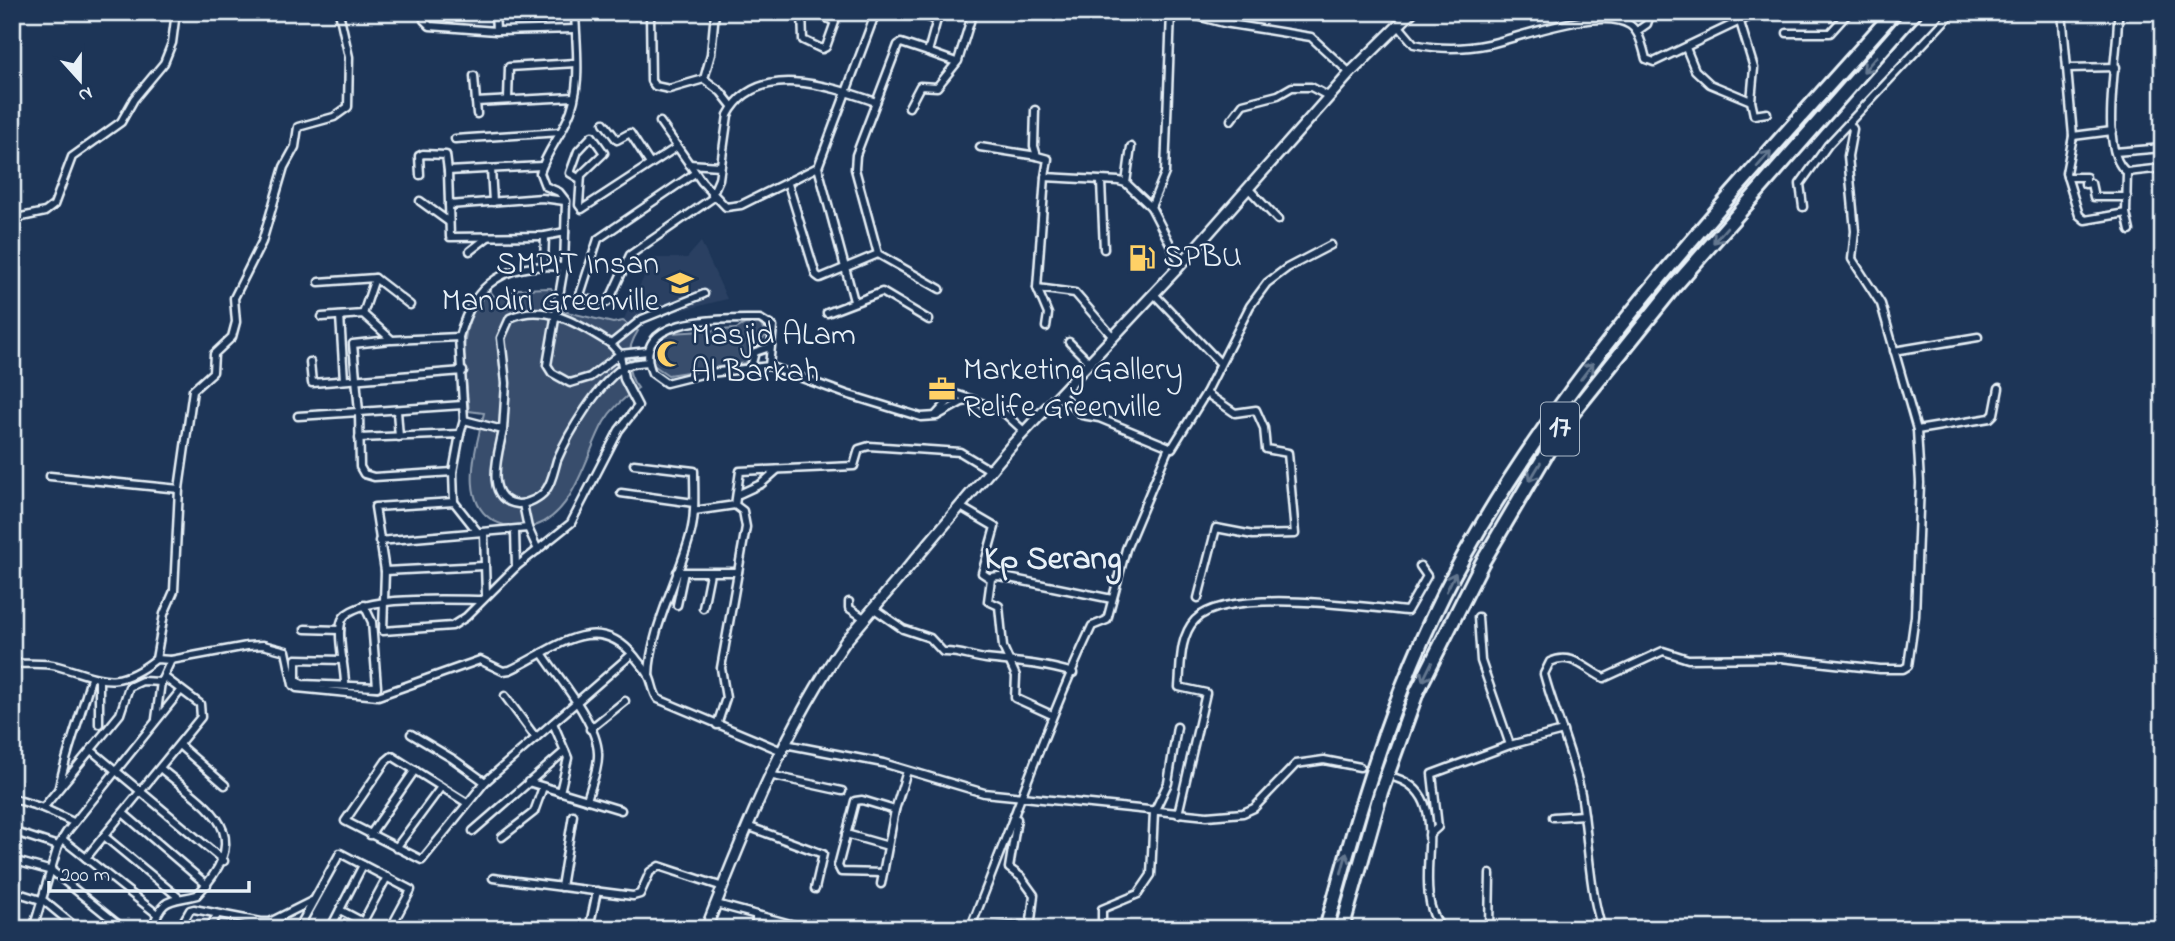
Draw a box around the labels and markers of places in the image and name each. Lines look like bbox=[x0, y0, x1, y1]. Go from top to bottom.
place label: SPBU bbox=[1163, 235, 1242, 282]
place label: SMPIT Insan Mandiri Greenville bbox=[441, 242, 660, 326]
fuel station icon: SPBU bbox=[1127, 243, 1157, 273]
school or university icon: SMPIT Insan Mandiri Greenville bbox=[665, 268, 695, 298]
place label: Masjid ALam Al Barkah bbox=[691, 313, 856, 397]
mosque icon: Masjid ALam Al Barkah bbox=[655, 339, 685, 369]
place label: Marketing Gallery Relife Greenville bbox=[963, 348, 1183, 432]
office icon: Marketing Gallery Relife Greenville bbox=[927, 374, 957, 404]

